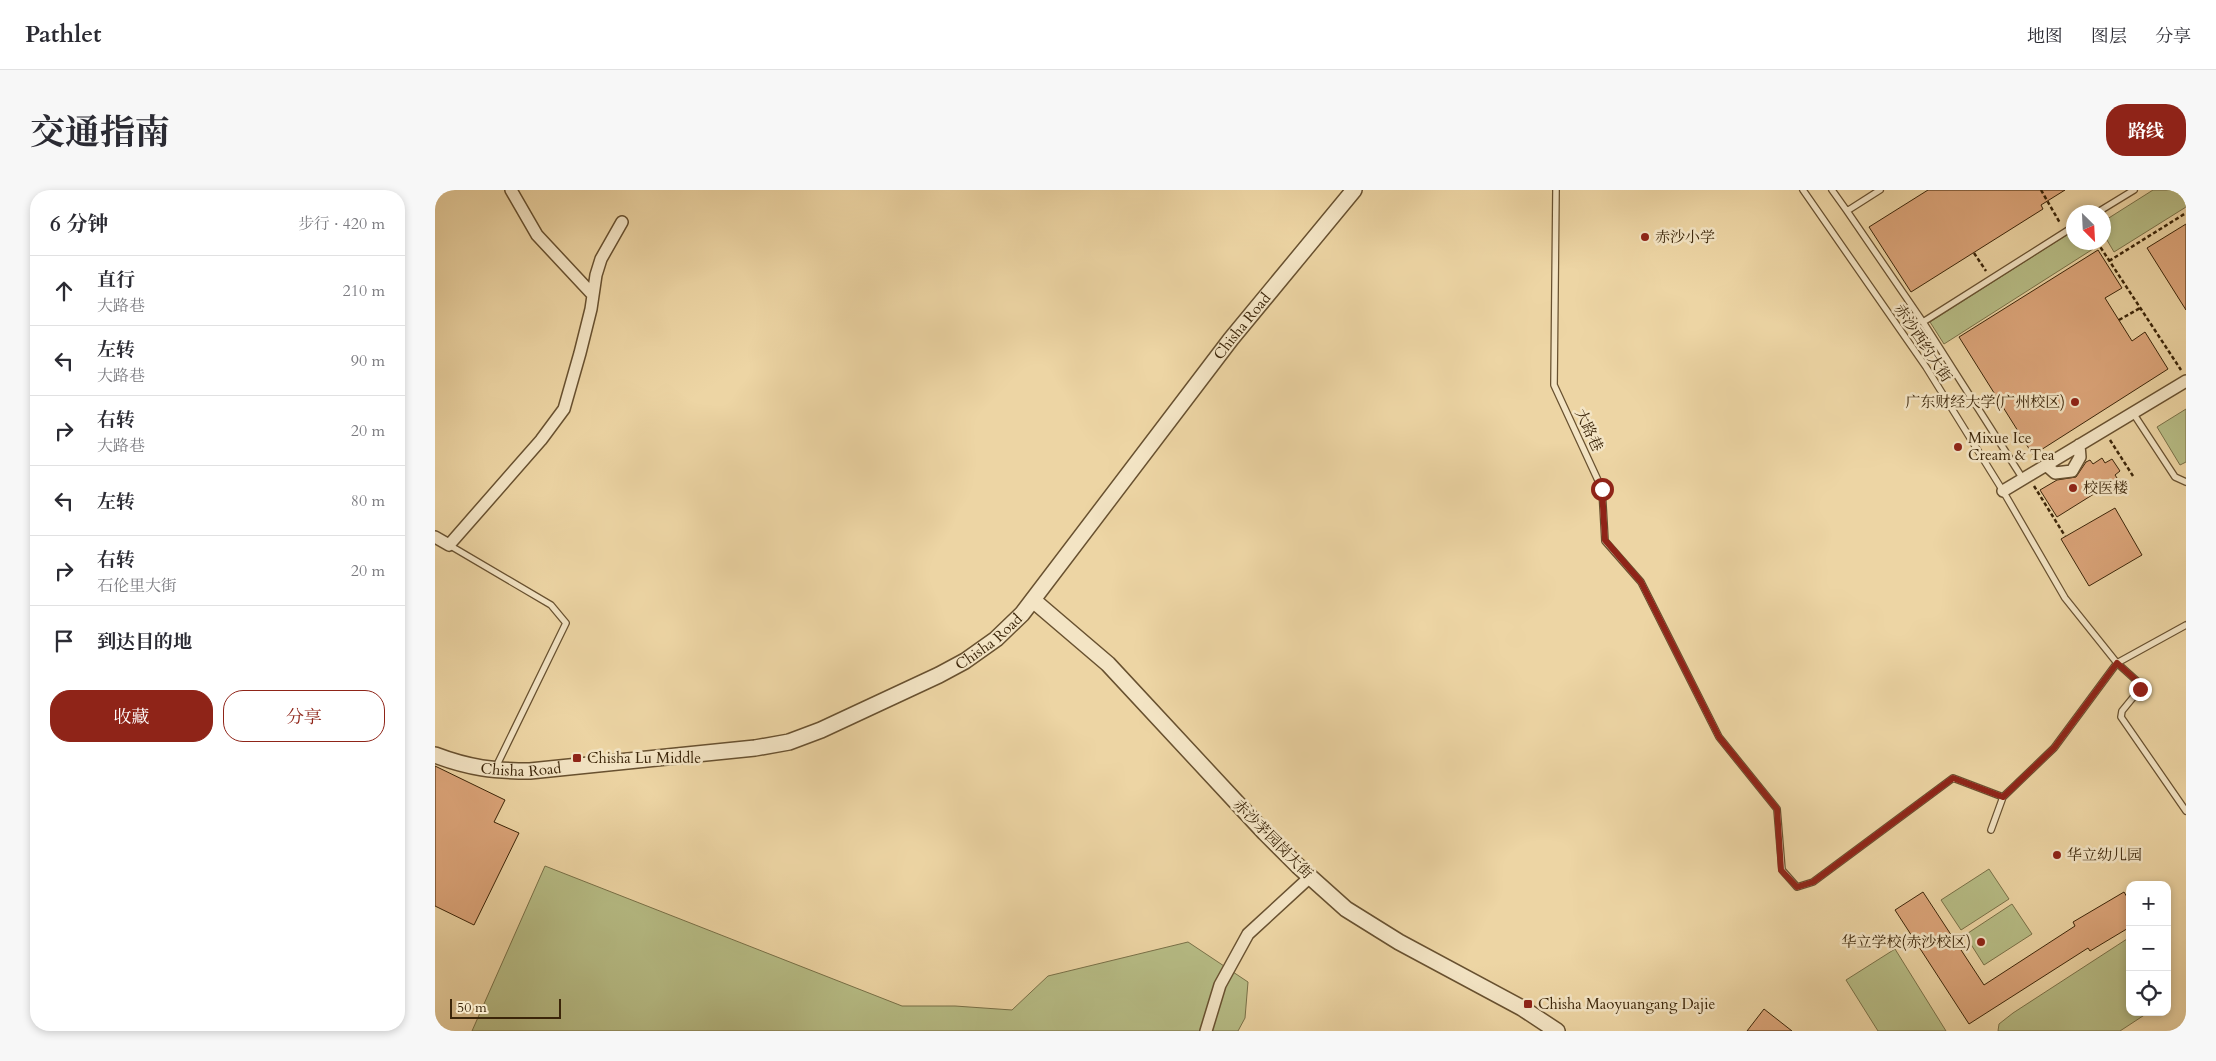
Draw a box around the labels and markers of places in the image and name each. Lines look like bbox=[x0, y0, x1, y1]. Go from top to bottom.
place label: 赤沙小学 bbox=[1655, 227, 1715, 247]
marker: 赤沙小学 bbox=[1639, 231, 1651, 243]
place label: 广东财经大学(广州校区) bbox=[1905, 392, 2065, 412]
marker: 广东财经大学(广州校区) bbox=[2069, 396, 2081, 408]
place label: Mixue Ice Cream & Tea bbox=[1968, 428, 2055, 465]
marker: Mixue Ice Cream & Tea bbox=[1952, 441, 1964, 453]
place label: 校医楼 bbox=[2083, 478, 2128, 498]
marker: 校医楼 bbox=[2067, 482, 2079, 494]
place label: Chisha Lu Middle bbox=[587, 748, 701, 768]
marker: Chisha Lu Middle bbox=[571, 752, 583, 764]
place label: 华立幼儿园 bbox=[2067, 845, 2142, 865]
marker: 华立幼儿园 bbox=[2051, 849, 2063, 861]
place label: 华立学校(赤沙校区) bbox=[1841, 932, 1971, 952]
marker: 华立学校(赤沙校区) bbox=[1975, 936, 1987, 948]
place label: Chisha Maoyuangang Dajie bbox=[1538, 994, 1716, 1014]
marker: Chisha Maoyuangang Dajie bbox=[1522, 998, 1534, 1010]

